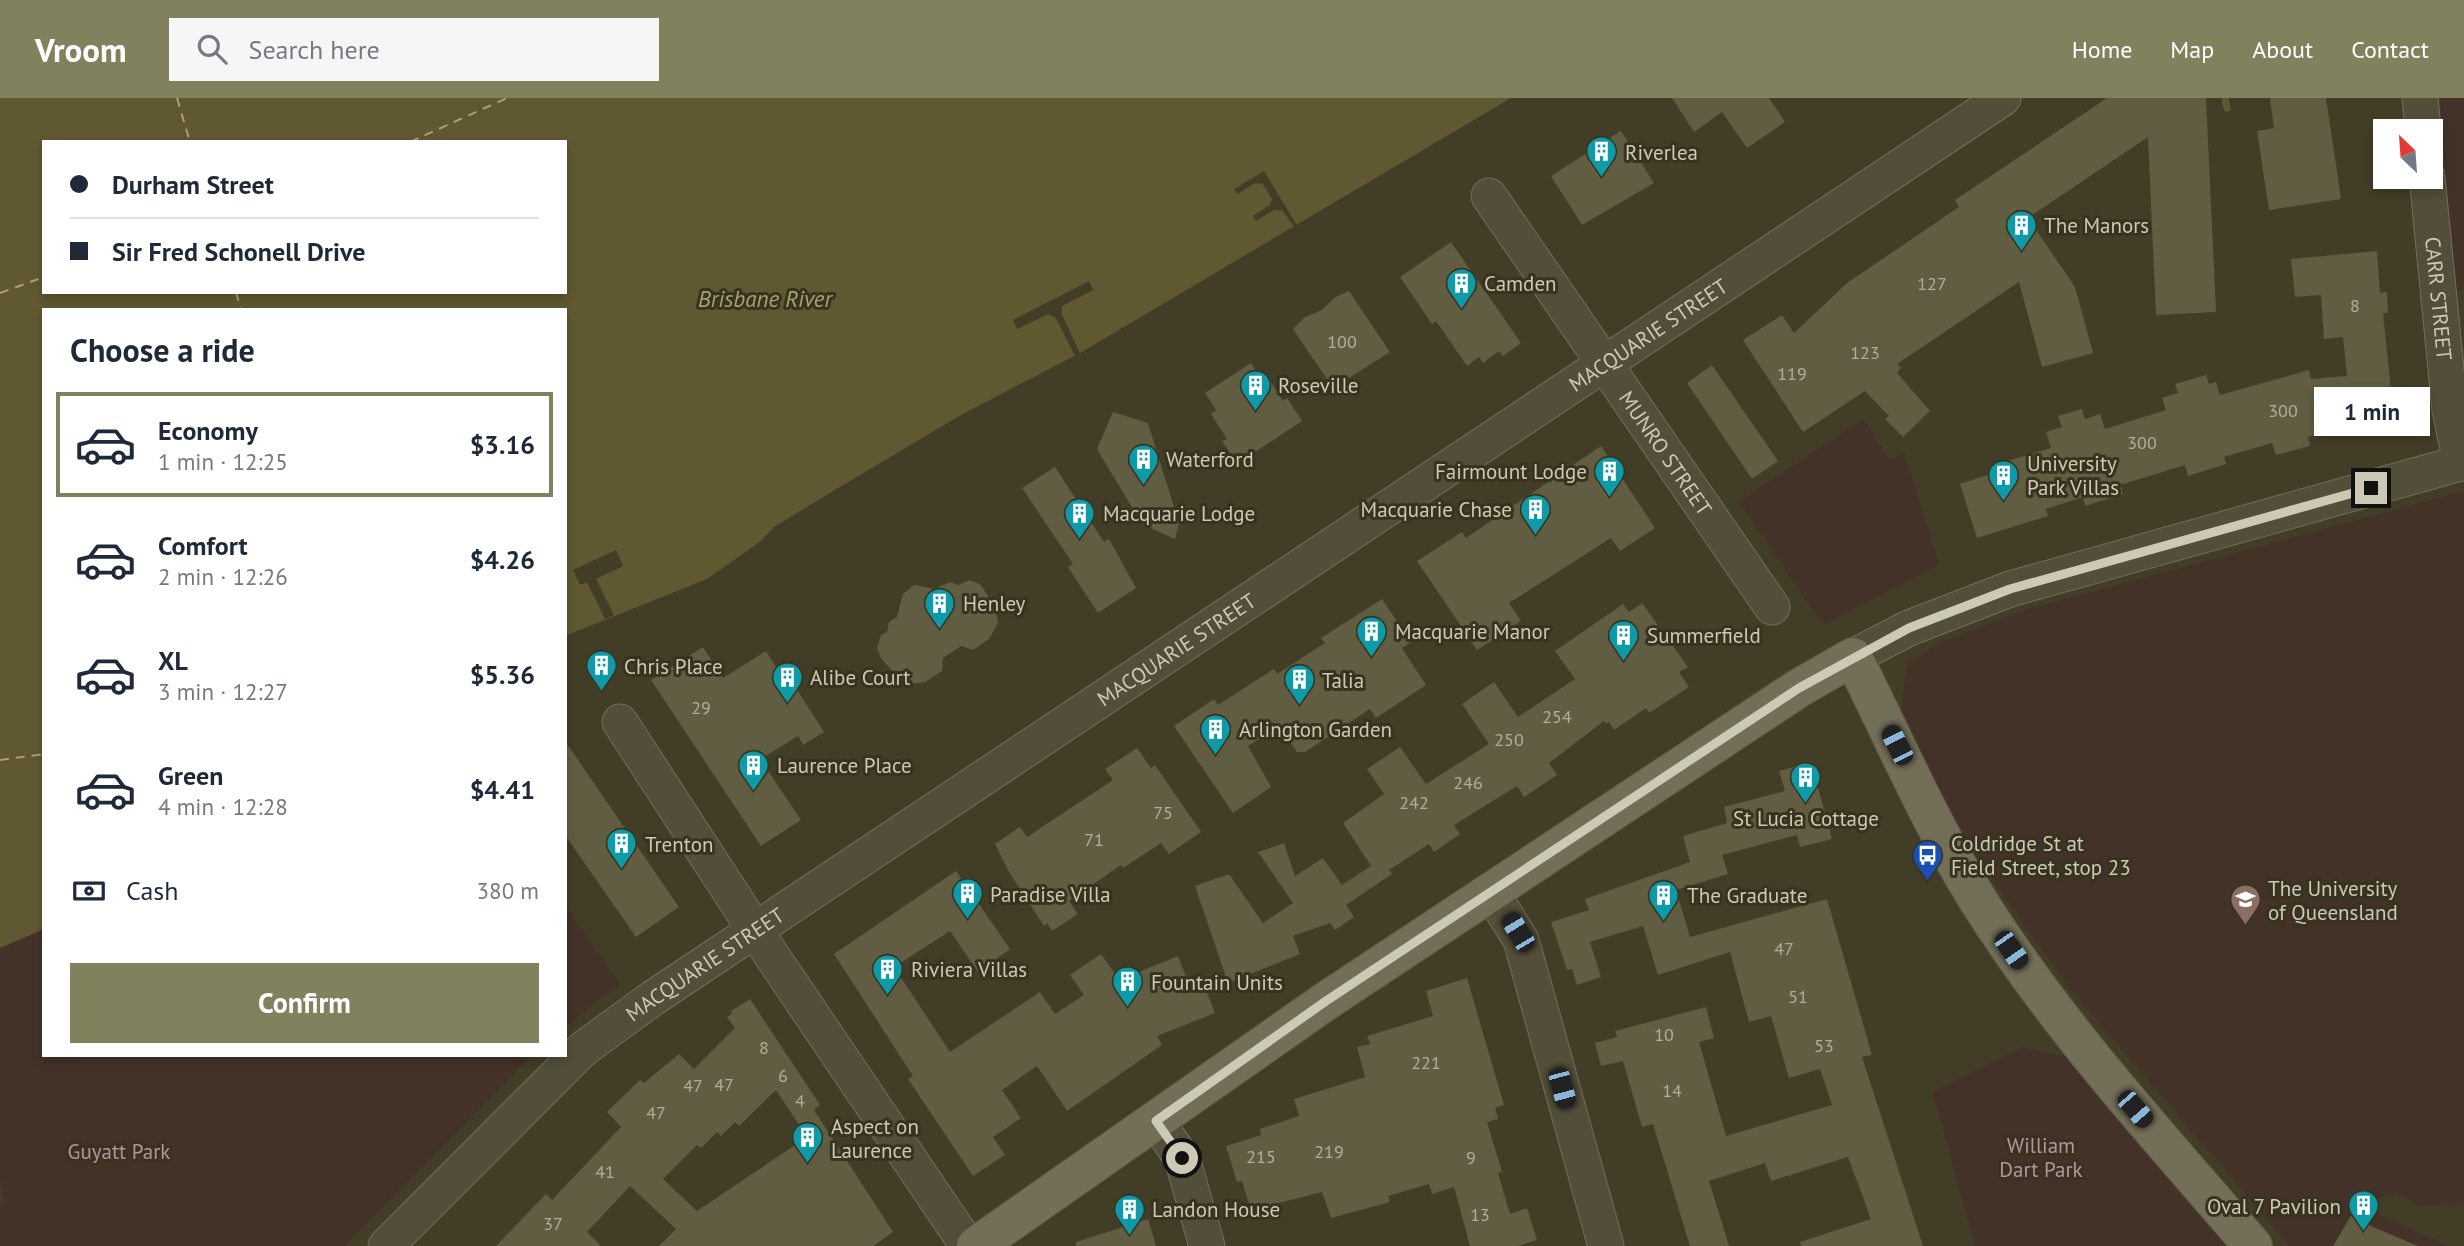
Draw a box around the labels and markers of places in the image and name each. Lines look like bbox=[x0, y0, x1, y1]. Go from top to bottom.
building icon: Riverlea bbox=[1585, 135, 1619, 179]
place label: Riverlea bbox=[1625, 139, 1698, 166]
building icon: The Manors bbox=[2004, 208, 2038, 252]
place label: The Manors bbox=[2044, 212, 2149, 239]
building icon: Camden bbox=[1444, 266, 1478, 310]
place label: Camden bbox=[1484, 270, 1557, 297]
building icon: Roseville bbox=[1238, 368, 1272, 412]
place label: Roseville bbox=[1278, 372, 1358, 399]
building icon: Waterford bbox=[1126, 442, 1160, 486]
place label: Waterford bbox=[1166, 446, 1254, 473]
place label: University Park Villas bbox=[2027, 450, 2119, 501]
building icon: Fairmount Lodge bbox=[1593, 454, 1627, 498]
place label: Fairmount Lodge bbox=[1435, 458, 1587, 485]
building icon: University Park Villas bbox=[1987, 458, 2021, 502]
building icon: Macquarie Chase bbox=[1518, 492, 1552, 536]
building icon: Macquarie Lodge bbox=[1063, 496, 1097, 540]
place label: Macquarie Chase bbox=[1361, 496, 1512, 523]
place label: Macquarie Lodge bbox=[1103, 500, 1255, 527]
building icon: Henley bbox=[923, 586, 957, 630]
place label: Henley bbox=[963, 590, 1026, 617]
building icon: Macquarie Manor bbox=[1355, 614, 1389, 658]
place label: Macquarie Manor bbox=[1395, 618, 1550, 645]
building icon: Summerfield bbox=[1607, 618, 1641, 662]
place label: Summerfield bbox=[1647, 622, 1761, 649]
building icon: Chris Place bbox=[584, 649, 618, 693]
place label: Chris Place bbox=[624, 653, 723, 680]
building icon: Alibe Court bbox=[770, 660, 804, 704]
building icon: Talia bbox=[1282, 663, 1316, 707]
place label: Alibe Court bbox=[810, 664, 910, 691]
place label: Talia bbox=[1322, 667, 1364, 694]
building icon: Arlington Garden bbox=[1199, 712, 1233, 756]
place label: Arlington Garden bbox=[1239, 716, 1392, 743]
building icon: Laurence Place bbox=[737, 748, 771, 792]
place label: Laurence Place bbox=[777, 752, 912, 779]
building icon: St Lucia Cottage bbox=[1789, 761, 1823, 805]
place label: St Lucia Cottage bbox=[1733, 805, 1879, 832]
building icon: Trenton bbox=[605, 827, 639, 871]
place label: Coldridge St at Field Street, stop 23 bbox=[1951, 830, 2131, 881]
place label: Trenton bbox=[645, 831, 713, 858]
bus stop icon: Coldridge St at Field Street, stop 23 bbox=[1911, 838, 1945, 882]
place label: The University of Queensland bbox=[2268, 875, 2398, 926]
building icon: Paradise Villa bbox=[950, 877, 984, 921]
building icon: The Graduate bbox=[1647, 878, 1681, 922]
place label: Paradise Villa bbox=[990, 881, 1111, 908]
place label: The Graduate bbox=[1687, 882, 1807, 909]
school or university icon: The University of Queensland bbox=[2228, 883, 2262, 927]
building icon: Riviera Villas bbox=[871, 952, 905, 996]
place label: Riviera Villas bbox=[911, 956, 1027, 983]
building icon: Fountain Units bbox=[1111, 965, 1145, 1009]
place label: Fountain Units bbox=[1151, 969, 1283, 996]
place label: Aspect on Laurence bbox=[831, 1113, 919, 1164]
building icon: Aspect on Laurence bbox=[791, 1121, 825, 1165]
building icon: Oval 7 Pavilion bbox=[2347, 1189, 2381, 1233]
building icon: Landon House bbox=[1112, 1192, 1146, 1236]
place label: Oval 7 Pavilion bbox=[2207, 1193, 2341, 1220]
place label: Landon House bbox=[1152, 1196, 1280, 1223]

